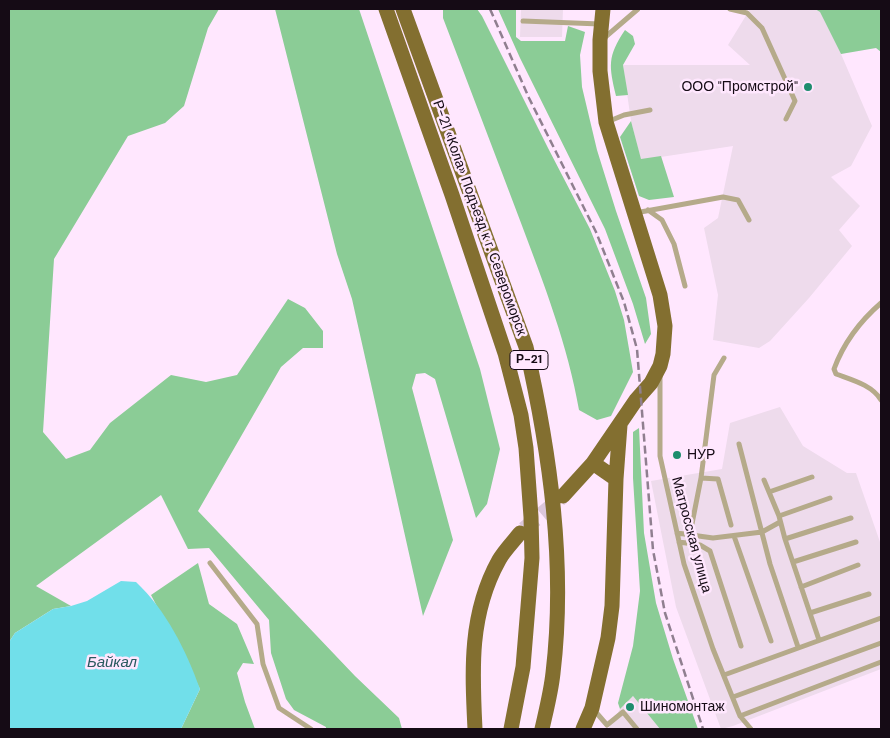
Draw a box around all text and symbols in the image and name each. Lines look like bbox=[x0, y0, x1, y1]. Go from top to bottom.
place label: ООО "Промстрой" bbox=[681, 79, 798, 95]
marker: ООО "Промстрой" bbox=[802, 81, 814, 93]
street label: Р-21 «Кола» Подъезд к г. Североморск bbox=[429, 98, 529, 338]
road number: Р-21 bbox=[510, 350, 548, 370]
place label: НУР bbox=[687, 447, 715, 463]
marker: НУР bbox=[671, 449, 683, 461]
street label: Матросская улица bbox=[667, 475, 715, 595]
water label: Байкал bbox=[87, 654, 137, 672]
place label: Шиномонтаж bbox=[640, 699, 725, 715]
marker: Шиномонтаж bbox=[624, 701, 636, 713]

